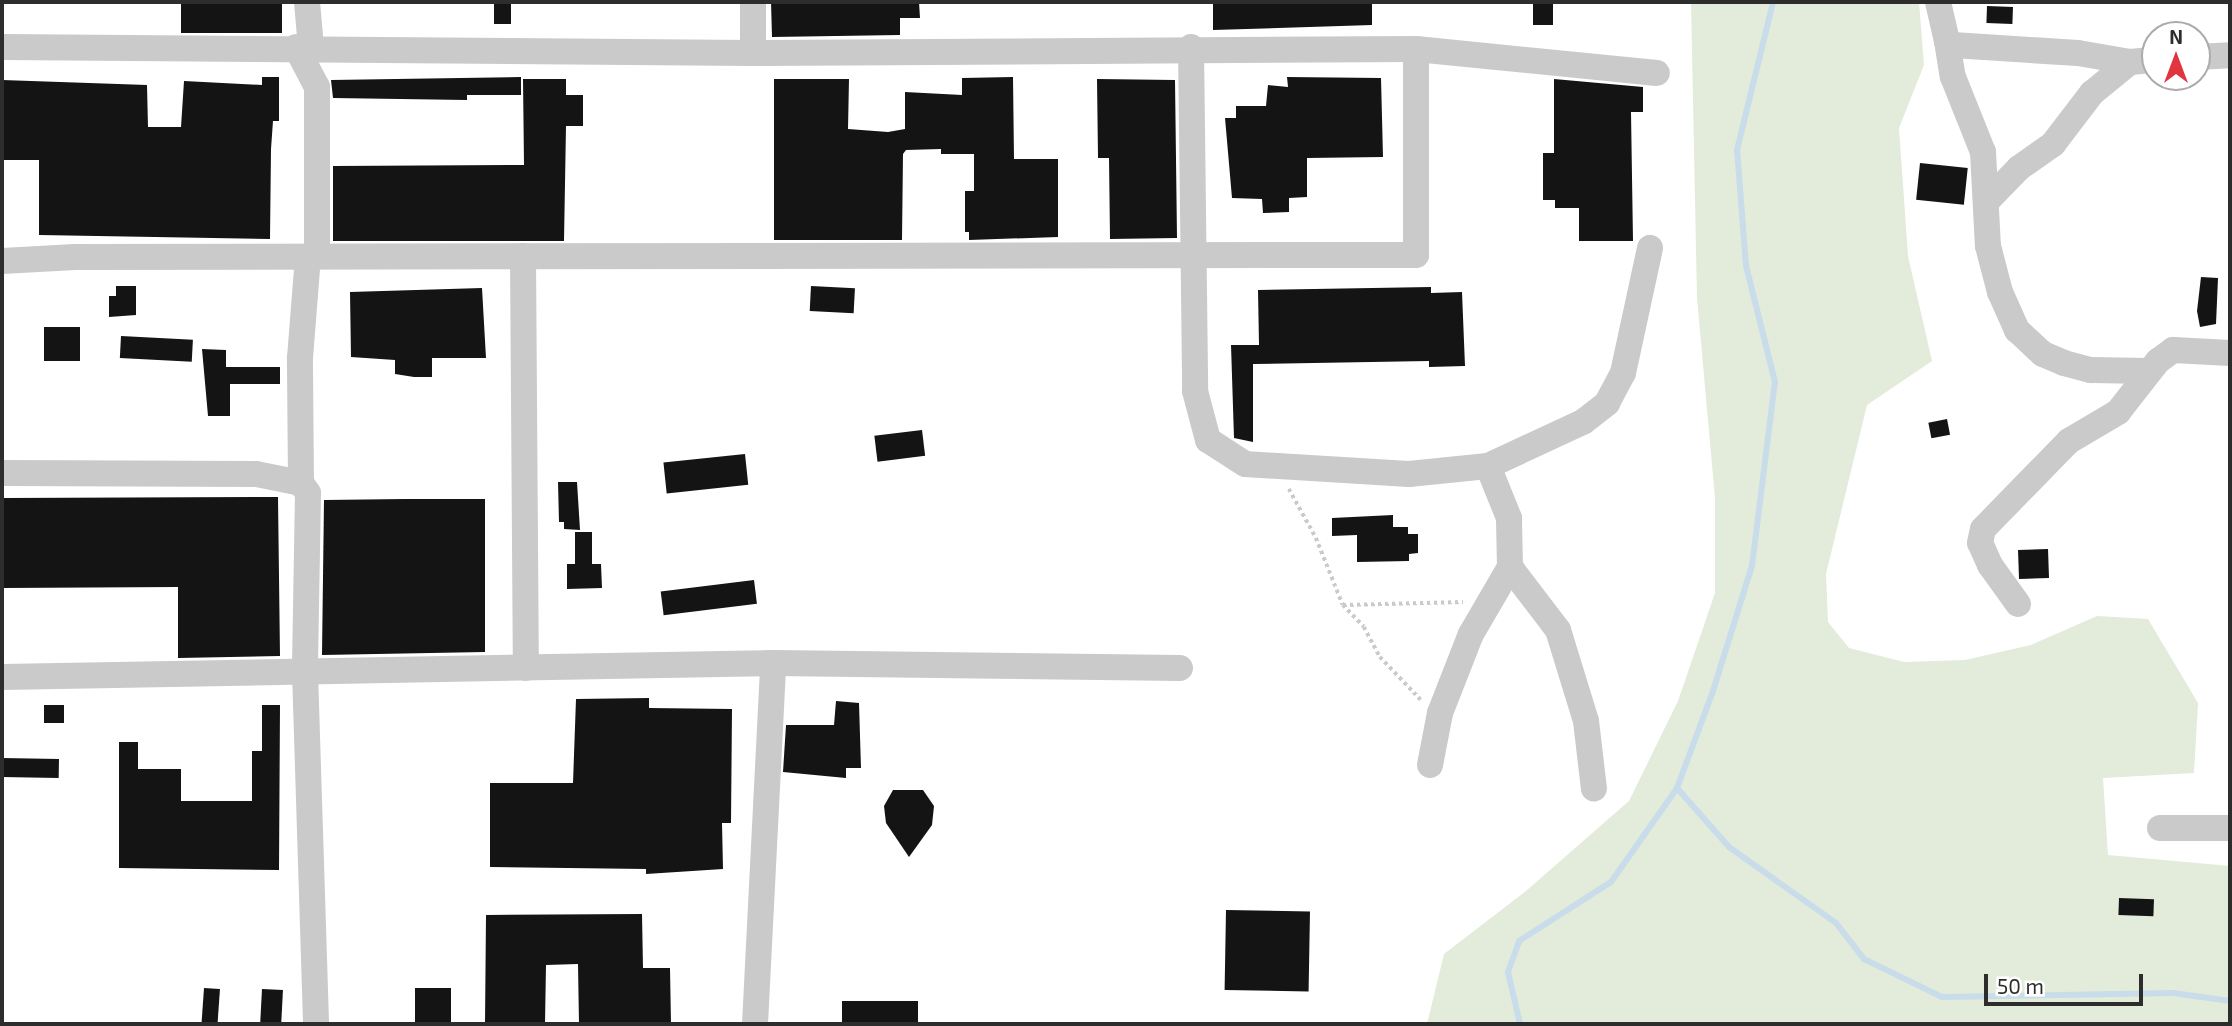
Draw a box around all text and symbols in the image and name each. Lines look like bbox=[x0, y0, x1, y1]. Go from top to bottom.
north arrow bbox=[2141, 21, 2211, 91]
text: N bbox=[2169, 25, 2183, 48]
scale bar bbox=[1987, 960, 2146, 1004]
text: 50 m bbox=[1997, 973, 2044, 998]

